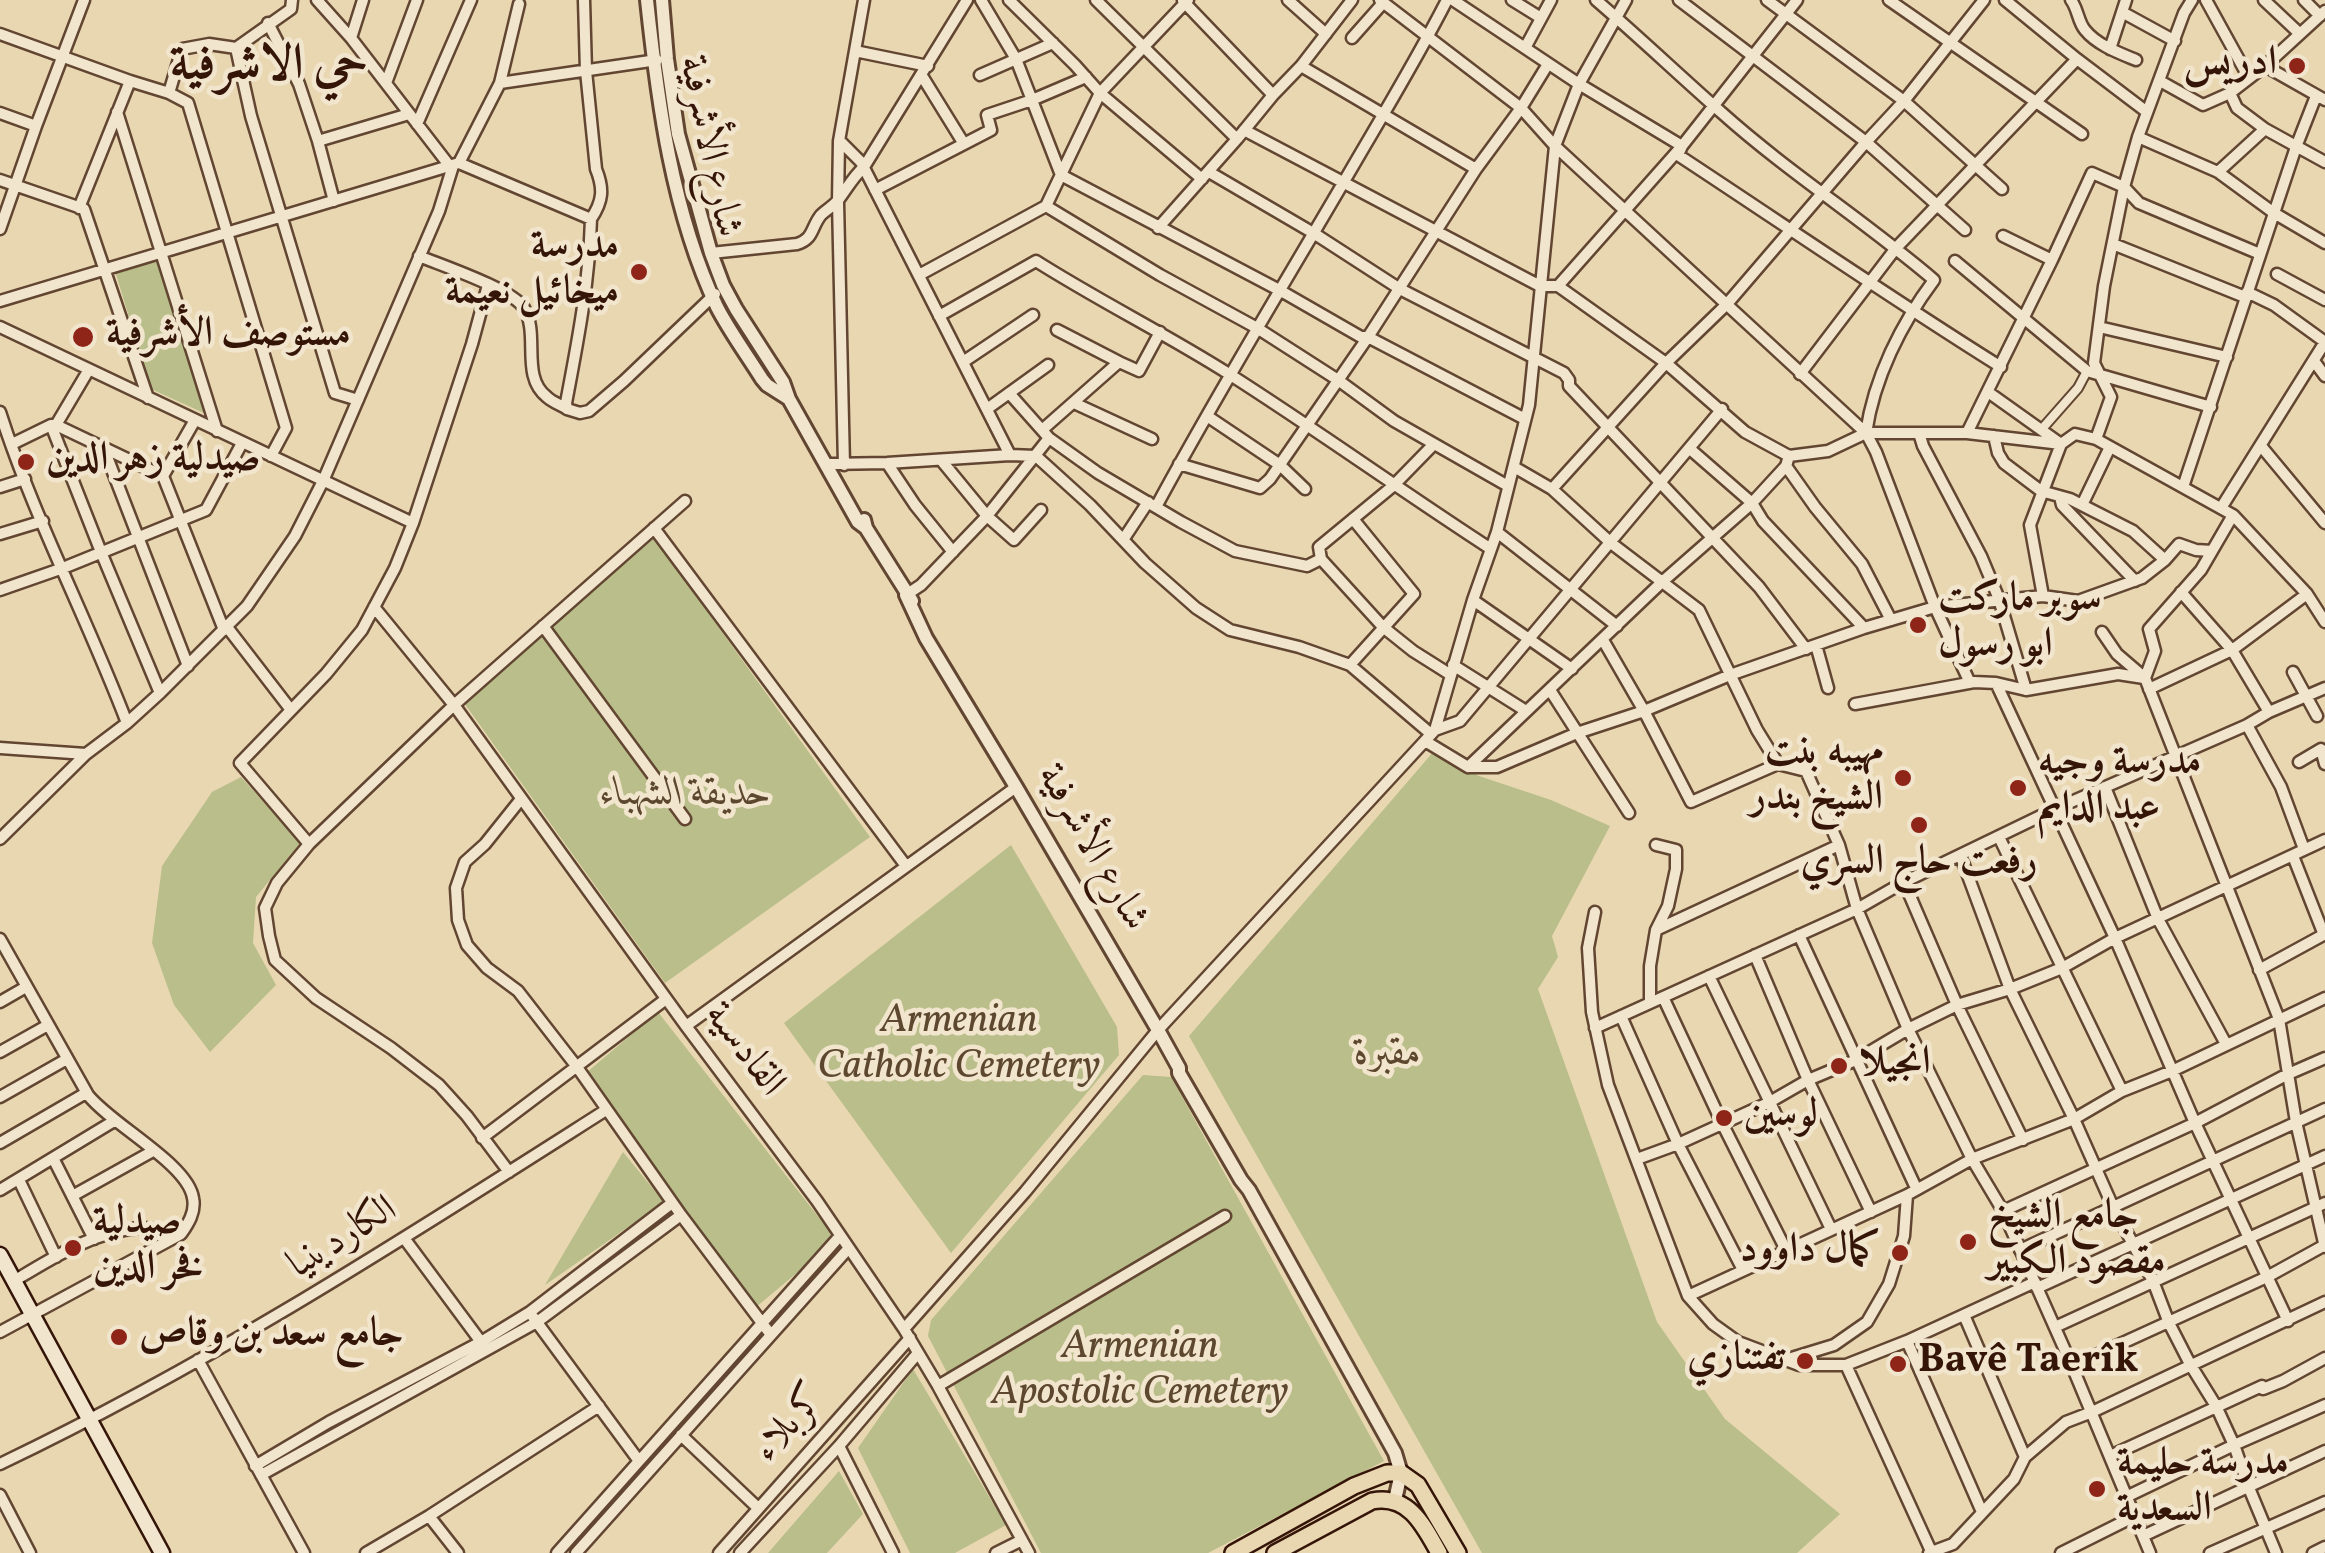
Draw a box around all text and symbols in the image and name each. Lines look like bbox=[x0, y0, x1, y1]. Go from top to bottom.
district label: حي الاشرفية bbox=[170, 39, 368, 99]
place label: ادريس bbox=[2184, 42, 2277, 90]
street label: شارع الأشرفية bbox=[664, 52, 750, 242]
marker: ادريس bbox=[2286, 55, 2308, 77]
place label: مدرسة ميخائيل نعيمة bbox=[445, 225, 619, 319]
marker: مدرسة ميخائيل نعيمة bbox=[628, 261, 650, 283]
place label: مستوصف الأشرفية bbox=[106, 313, 351, 361]
marker: مستوصف الأشرفية bbox=[70, 324, 96, 350]
place label: صيدلية زهر الدين bbox=[46, 438, 261, 486]
marker: صيدلية زهر الدين bbox=[15, 451, 37, 473]
place label: سوبر ماركت ابو رسول bbox=[1938, 578, 2102, 672]
marker: سوبر ماركت ابو رسول bbox=[1907, 614, 1929, 636]
place label: مهيبه بنت الشيخ بندر bbox=[1750, 731, 1883, 825]
place label: مدرسة وجيه عبد الدايم bbox=[2038, 741, 2201, 835]
street label: شارع الأشرفية bbox=[1023, 757, 1157, 941]
marker: مهيبه بنت الشيخ بندر bbox=[1892, 767, 1914, 789]
park label: حديقة الشهباء bbox=[600, 773, 772, 821]
marker: مدرسة وجيه عبد الدايم bbox=[2007, 777, 2029, 799]
marker: رفعت حاج السري bbox=[1908, 814, 1930, 836]
place label: رفعت حاج السري bbox=[1800, 841, 2038, 889]
street label: القادسية bbox=[691, 994, 793, 1108]
park label: Armenian Catholic Cemetery bbox=[818, 1000, 1100, 1094]
park label: مقبرة bbox=[1354, 1033, 1422, 1081]
place label: انجيلا bbox=[1859, 1042, 1931, 1090]
marker: انجيلا bbox=[1828, 1055, 1850, 1077]
place label: لوسين bbox=[1744, 1094, 1818, 1142]
marker: لوسين bbox=[1713, 1107, 1735, 1129]
street label: الكاردينيا bbox=[281, 1188, 407, 1292]
place label: جامع الشيخ مقصود الكبير bbox=[1988, 1195, 2166, 1289]
place label: صيدلية فخر الدين bbox=[93, 1201, 203, 1295]
place label: كمال داوود bbox=[1739, 1229, 1880, 1277]
marker: جامع الشيخ مقصود الكبير bbox=[1957, 1231, 1979, 1253]
marker: صيدلية فخر الدين bbox=[62, 1237, 84, 1259]
marker: كمال داوود bbox=[1889, 1242, 1911, 1264]
place label: جامع سعد بن وقاص bbox=[139, 1313, 403, 1361]
marker: جامع سعد بن وقاص bbox=[108, 1326, 130, 1348]
park label: Armenian Apostolic Cemetery bbox=[992, 1326, 1288, 1420]
place label: تفتنازي bbox=[1687, 1337, 1785, 1385]
place label: Bavê Taerîk bbox=[1918, 1340, 2139, 1388]
marker: تفتنازي bbox=[1794, 1350, 1816, 1372]
marker: Bavê Taerîk bbox=[1887, 1353, 1909, 1375]
street label: كربلاء bbox=[745, 1377, 839, 1475]
place label: مدرسة حليمة السعدية bbox=[2117, 1442, 2289, 1536]
marker: مدرسة حليمة السعدية bbox=[2086, 1478, 2108, 1500]

